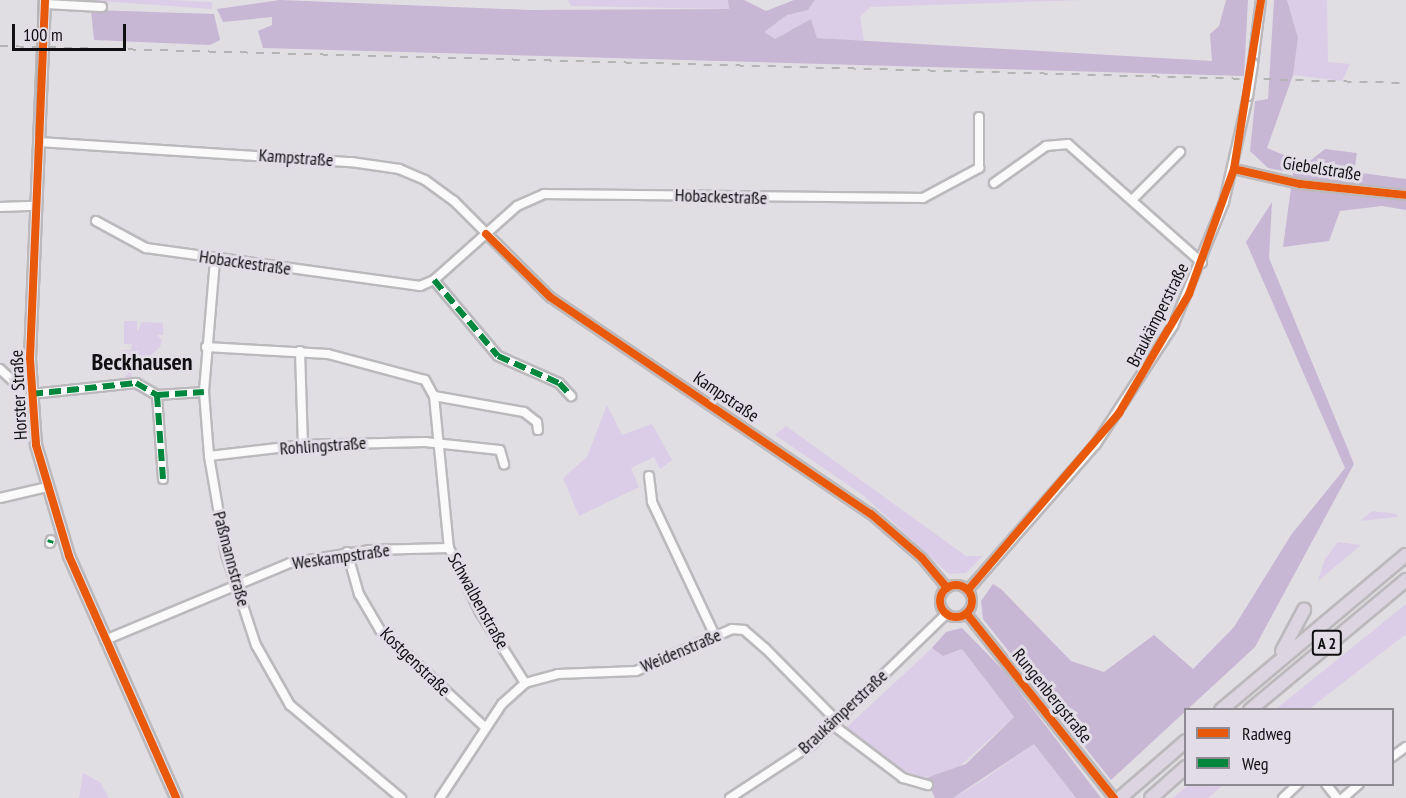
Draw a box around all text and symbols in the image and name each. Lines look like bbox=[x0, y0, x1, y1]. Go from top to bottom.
scale bar bbox=[15, 12, 129, 50]
text: 100 m bbox=[23, 23, 63, 46]
street label: Kampstraße bbox=[258, 145, 334, 171]
street label: Giebelstraße bbox=[1281, 152, 1363, 186]
street label: Hobackestraße bbox=[674, 185, 768, 209]
street label: Hobackestraße bbox=[198, 246, 292, 280]
street label: Braukämperstraße bbox=[1123, 259, 1193, 371]
district label: Beckhausen bbox=[91, 348, 193, 376]
street label: Horster Straße bbox=[6, 349, 32, 441]
street label: Kampstraße bbox=[689, 367, 763, 427]
street label: Rohlingstraße bbox=[279, 432, 367, 460]
street label: Paßmannstraße bbox=[208, 509, 254, 609]
street label: Weskampstraße bbox=[291, 539, 391, 575]
street label: Schwalbenstraße bbox=[443, 549, 513, 653]
street label: Kostgenstraße bbox=[375, 623, 455, 701]
street label: Weidenstraße bbox=[638, 624, 724, 678]
road number: A 2 bbox=[1310, 630, 1344, 656]
street label: Rungenbergstraße bbox=[1007, 645, 1097, 747]
street label: Braukämperstraße bbox=[794, 665, 892, 759]
legend bbox=[1184, 708, 1394, 786]
text: Radweg bbox=[1242, 722, 1291, 745]
text: Weg bbox=[1242, 752, 1269, 775]

